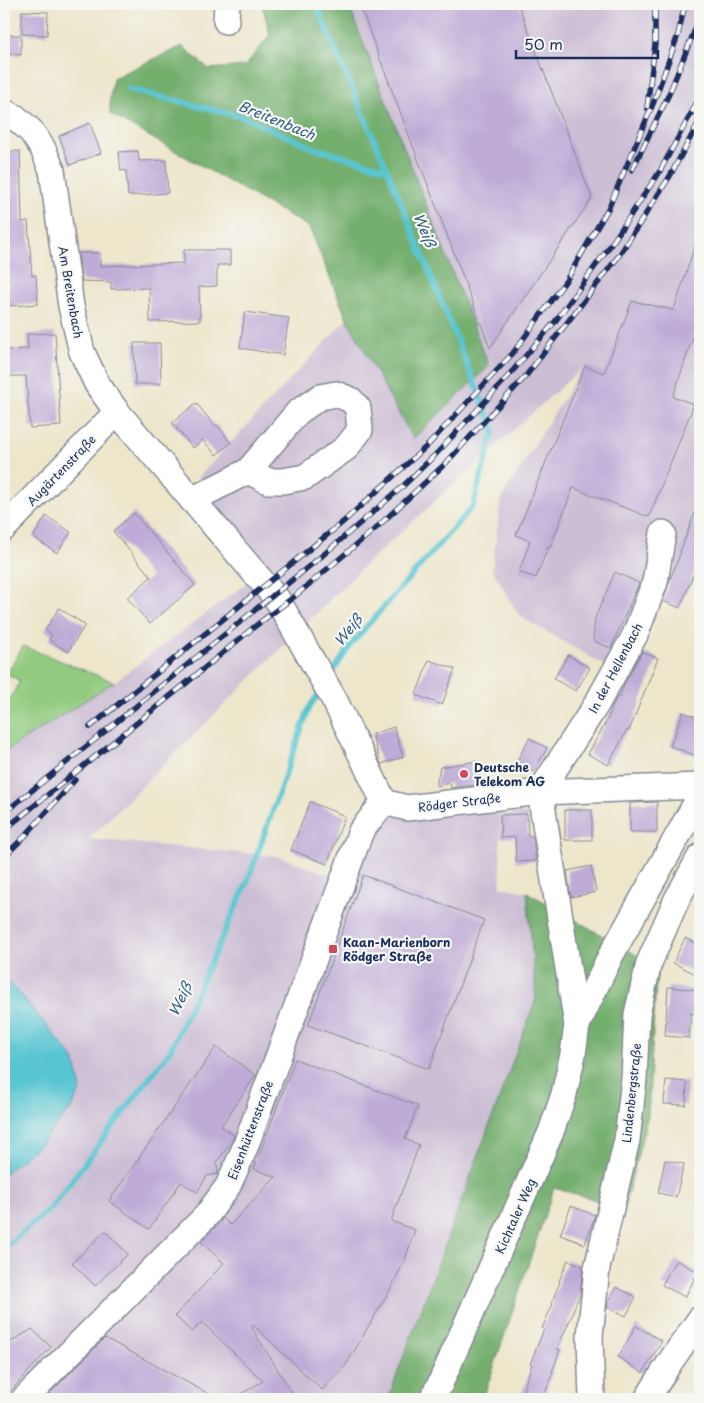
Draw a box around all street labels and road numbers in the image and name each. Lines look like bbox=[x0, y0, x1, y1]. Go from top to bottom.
street label: Am Breitenbach bbox=[54, 245, 88, 339]
street label: Augärtenstraße bbox=[22, 431, 100, 509]
street label: In der Hellenbach bbox=[584, 620, 646, 716]
street label: Rödger Straße bbox=[417, 788, 501, 816]
street label: Lindenbergstraße bbox=[617, 1042, 645, 1144]
street label: Eisenhüttenstraße bbox=[223, 1078, 277, 1182]
street label: Kichtaler Weg bbox=[490, 1175, 540, 1257]

